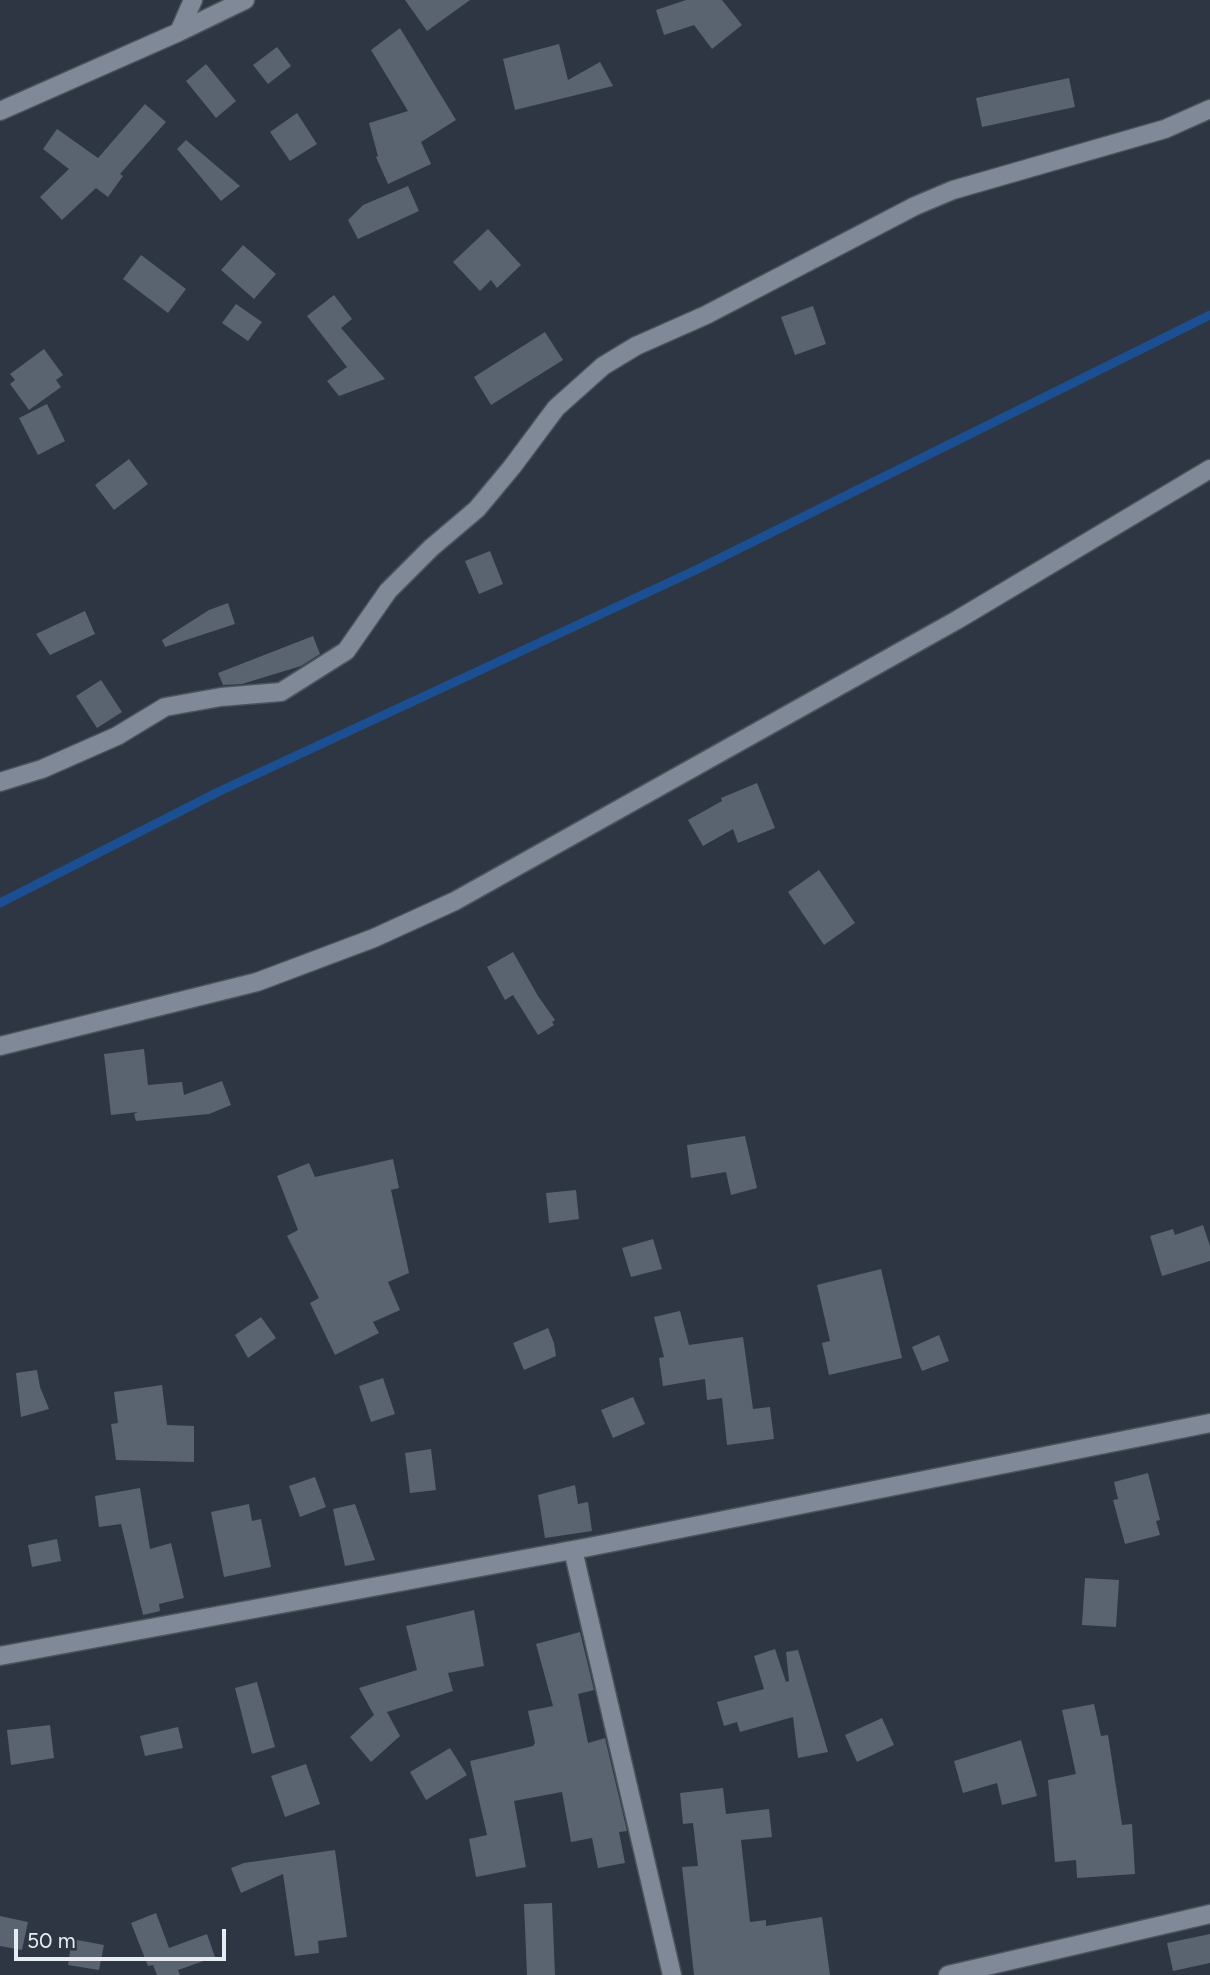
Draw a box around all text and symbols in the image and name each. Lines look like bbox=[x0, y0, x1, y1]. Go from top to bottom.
scale bar bbox=[18, 1916, 229, 1960]
text: 50 m bbox=[27, 1928, 76, 1953]

